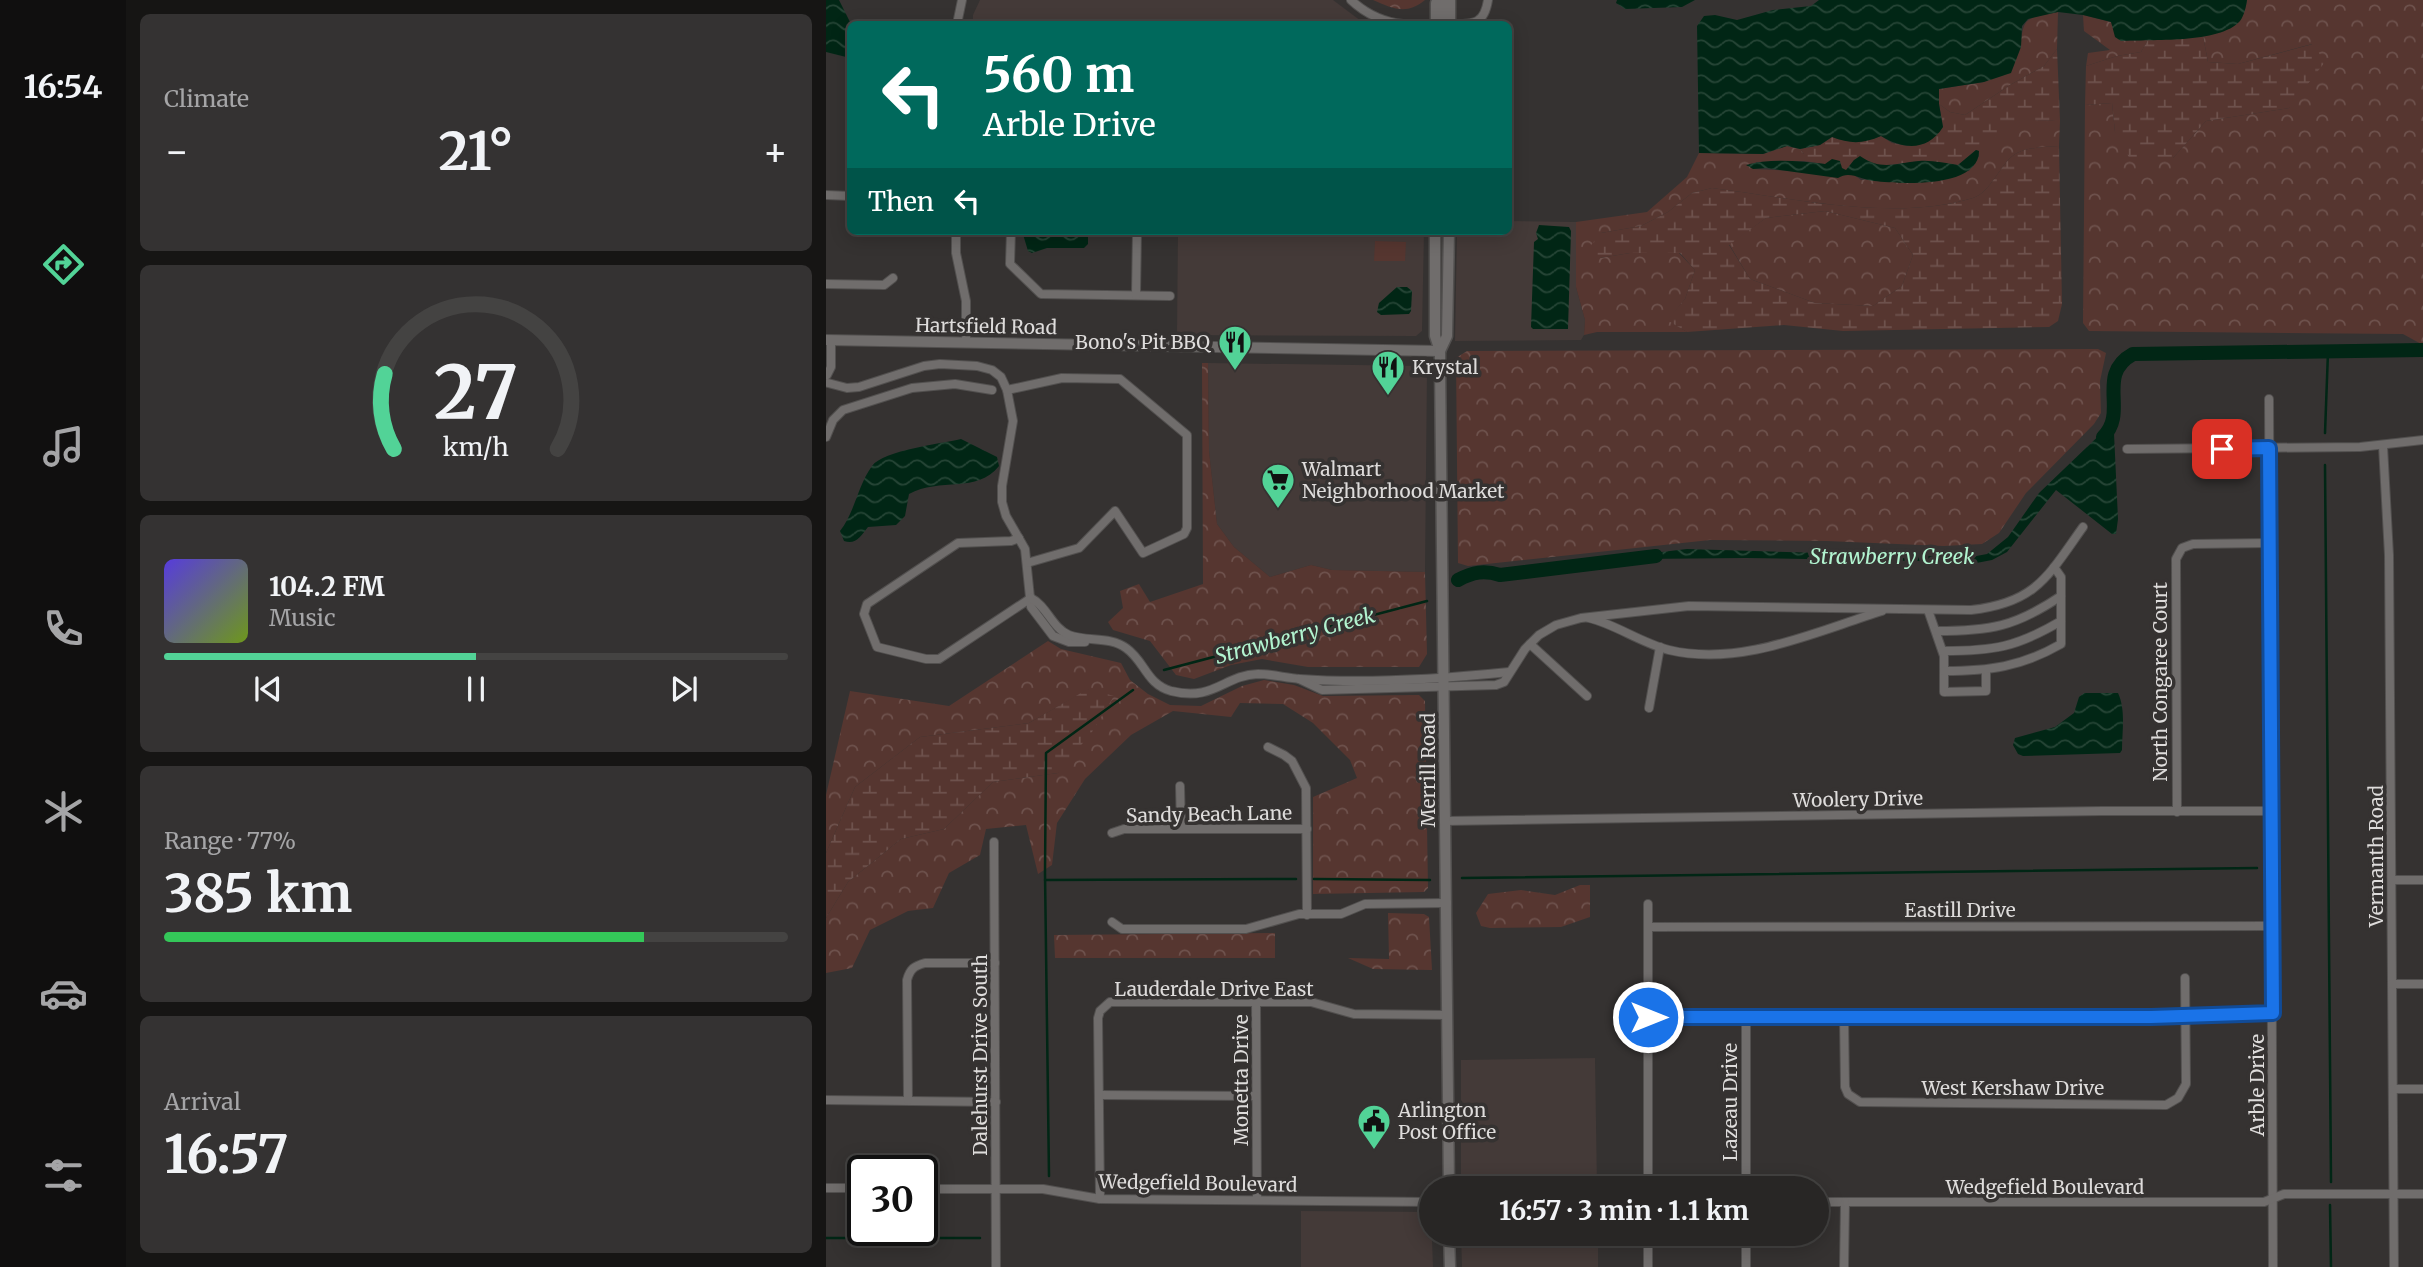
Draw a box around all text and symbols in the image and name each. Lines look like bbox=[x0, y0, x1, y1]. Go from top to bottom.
text: 560 m bbox=[983, 44, 1134, 105]
icon: left bbox=[868, 49, 959, 140]
text: 16:54 bbox=[24, 67, 102, 107]
text: Climate bbox=[164, 84, 249, 113]
text: Arble Drive bbox=[983, 105, 1156, 145]
text: 21° bbox=[438, 119, 514, 184]
text: − bbox=[164, 128, 189, 175]
text: + bbox=[763, 128, 788, 175]
icon: left bbox=[948, 182, 986, 220]
text: Then bbox=[868, 185, 934, 218]
icon: directions bbox=[39, 240, 88, 289]
street label: Hartsfield Road bbox=[915, 313, 1057, 339]
restaurant icon: Bono's Pit BBQ bbox=[1216, 323, 1254, 372]
place label: Bono's Pit BBQ bbox=[1075, 330, 1211, 354]
text: 27 bbox=[434, 347, 518, 439]
restaurant icon: Krystal bbox=[1369, 348, 1407, 397]
place label: Krystal bbox=[1412, 355, 1479, 379]
pin bbox=[2192, 419, 2252, 479]
icon: music bbox=[39, 422, 88, 471]
icon: arrive bbox=[2203, 430, 2241, 468]
text: km/h bbox=[443, 431, 509, 463]
place label: Walmart Neighborhood Market bbox=[1301, 457, 1505, 503]
supermarket icon: Walmart Neighborhood Market bbox=[1259, 461, 1297, 510]
water label: Strawberry Creek bbox=[1810, 543, 1975, 570]
text: 104.2 FM bbox=[269, 570, 385, 603]
street label: North Congaree Court bbox=[2148, 582, 2172, 782]
water label: Strawberry Creek bbox=[1212, 601, 1378, 670]
text: Music bbox=[269, 603, 336, 632]
icon: phone bbox=[39, 604, 88, 653]
icon: previous bbox=[249, 670, 287, 708]
icon: pause bbox=[457, 670, 495, 708]
icon: next bbox=[665, 670, 703, 708]
street label: Merrill Road bbox=[1416, 713, 1440, 827]
street label: Vermanth Road bbox=[2364, 785, 2388, 928]
street label: Woolery Drive bbox=[1792, 786, 1923, 812]
icon: climate bbox=[39, 787, 88, 836]
street label: Sandy Beach Lane bbox=[1126, 801, 1292, 827]
text: Range · 77% bbox=[164, 826, 296, 855]
text: 385 km bbox=[164, 861, 352, 926]
street label: Eastill Drive bbox=[1904, 898, 2016, 922]
street label: Dalehurst Drive South bbox=[968, 954, 992, 1156]
icon: car bbox=[39, 969, 88, 1018]
street label: Lauderdale Drive East bbox=[1114, 977, 1314, 1001]
position arrow bbox=[1611, 980, 1685, 1054]
street label: Monetta Drive bbox=[1229, 1014, 1253, 1146]
street label: Arble Drive bbox=[2245, 1034, 2269, 1137]
street label: Lazeau Drive bbox=[1718, 1043, 1742, 1161]
street label: West Kershaw Drive bbox=[1921, 1076, 2104, 1100]
text: Arrival bbox=[164, 1087, 241, 1116]
place label: Arlington Post Office bbox=[1397, 1098, 1496, 1144]
public building icon: Arlington Post Office bbox=[1355, 1102, 1393, 1151]
text: 16:57 bbox=[164, 1122, 289, 1187]
icon: filters bbox=[39, 1151, 88, 1200]
speed limit sign: 30 bbox=[847, 1155, 938, 1246]
street label: Wedgefield Boulevard bbox=[1098, 1169, 1297, 1197]
street label: Wedgefield Boulevard bbox=[1945, 1175, 2144, 1199]
text: 16:57 · 3 min · 1.1 km bbox=[1499, 1194, 1749, 1227]

